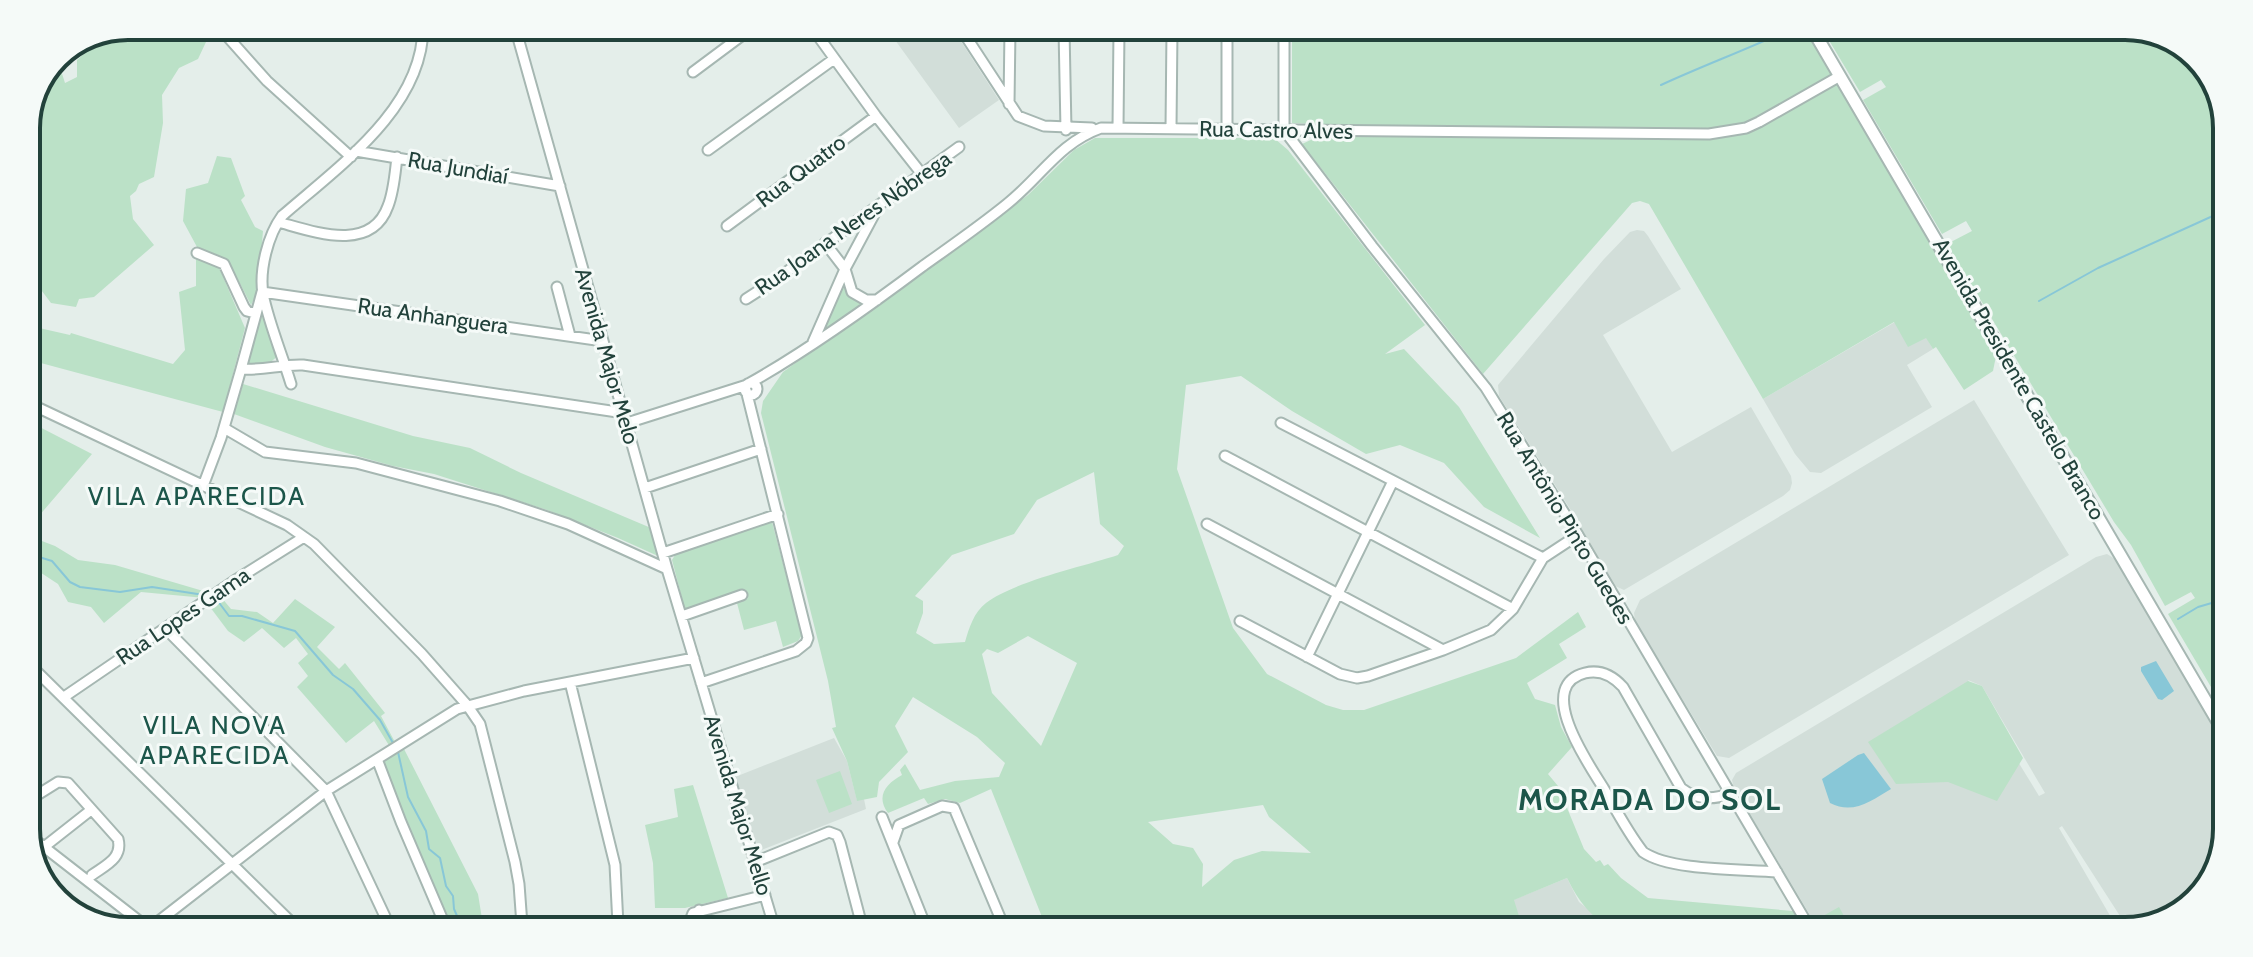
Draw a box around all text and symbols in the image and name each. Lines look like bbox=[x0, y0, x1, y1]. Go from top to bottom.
street label: Rua Castro Alves bbox=[1199, 115, 1353, 145]
street label: Rua Quatro bbox=[751, 129, 851, 213]
street label: Rua Joana Neres Nóbrega bbox=[750, 145, 957, 301]
street label: Rua Jundiaí bbox=[406, 146, 511, 190]
street label: Avenida Presidente Castelo Branco bbox=[1927, 233, 2111, 525]
street label: Avenida Major Melo bbox=[569, 265, 645, 447]
street label: Rua Anhanguera bbox=[356, 292, 510, 340]
street label: Rua Antônio Pinto Guedes bbox=[1491, 407, 1639, 629]
district label: VILA APARECIDA bbox=[88, 480, 306, 512]
street label: Rua Lopes Gama bbox=[111, 561, 255, 671]
district label: VILA NOVA APARECIDA bbox=[140, 709, 290, 771]
street label: Avenida Major Mello bbox=[698, 711, 778, 899]
district label: MORADA DO SOL bbox=[1518, 781, 1782, 818]

